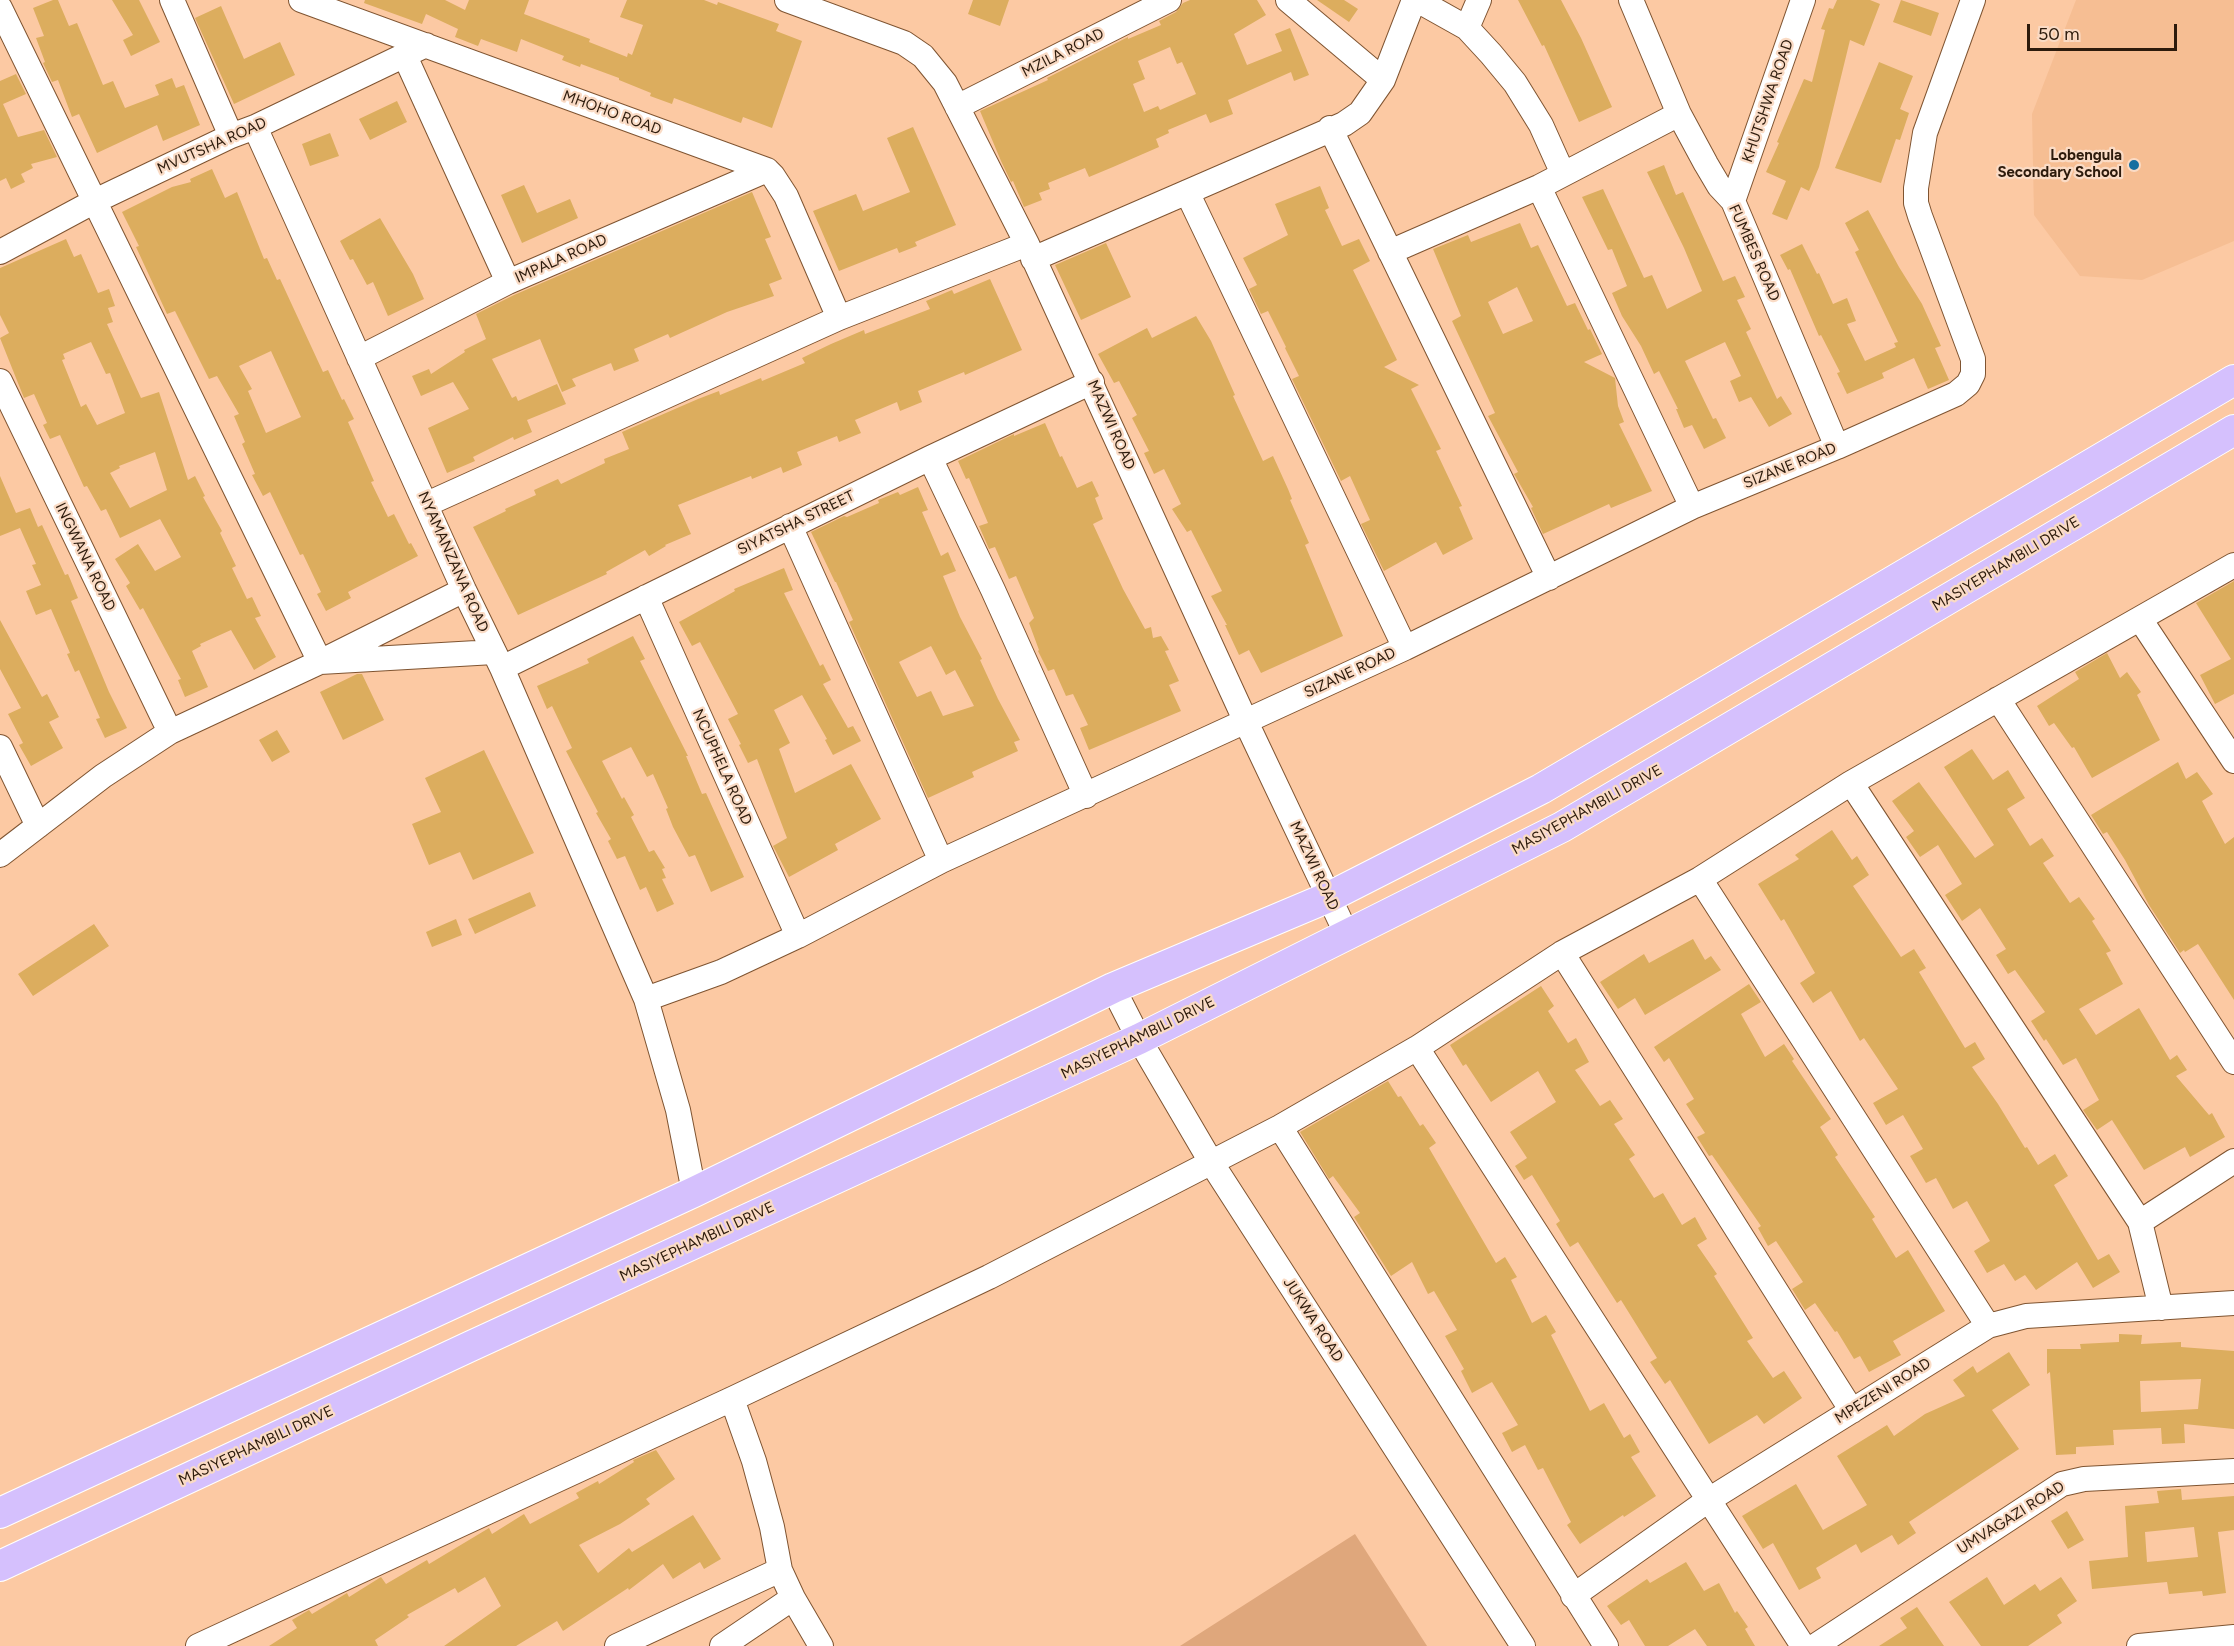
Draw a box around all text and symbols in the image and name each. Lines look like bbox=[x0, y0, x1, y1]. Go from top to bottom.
scale bar bbox=[2030, 12, 2180, 50]
text: 50 m bbox=[2038, 23, 2080, 45]
street label: MZILA ROAD bbox=[1019, 25, 1107, 81]
street label: KHUTSHWA ROAD bbox=[1739, 37, 1797, 165]
street label: MHOHO ROAD bbox=[560, 87, 664, 139]
street label: MVUTSHA ROAD bbox=[155, 114, 269, 178]
place label: Lobengula Secondary School bbox=[1997, 147, 2122, 182]
marker: Lobengula Secondary School bbox=[2127, 158, 2141, 172]
street label: FUMBES ROAD bbox=[1725, 202, 1783, 304]
street label: IMPALA ROAD bbox=[512, 231, 610, 287]
street label: MAZWI ROAD bbox=[1083, 377, 1139, 473]
street label: SIZANE ROAD bbox=[1741, 439, 1839, 493]
street label: SIYATSHA STREET bbox=[735, 487, 857, 559]
street label: NYAMANZANA ROAD bbox=[414, 489, 492, 635]
street label: INGWANA ROAD bbox=[51, 500, 119, 614]
street label: MASIYEPHAMBILI DRIVE bbox=[1929, 513, 2083, 615]
street label: SIZANE ROAD bbox=[1301, 644, 1399, 702]
street label: NCUPHELA ROAD bbox=[688, 706, 756, 828]
street label: MASIYEPHAMBILI DRIVE bbox=[1509, 761, 1665, 859]
street label: MAZWI ROAD bbox=[1286, 819, 1342, 913]
street label: MASIYEPHAMBILI DRIVE bbox=[1058, 993, 1218, 1083]
street label: MASIYEPHAMBILI DRIVE bbox=[617, 1198, 777, 1286]
street label: JUKWA ROAD bbox=[1279, 1275, 1347, 1365]
street label: MPEZENI ROAD bbox=[1832, 1354, 1934, 1428]
street label: MASIYEPHAMBILI DRIVE bbox=[176, 1402, 336, 1490]
street label: UMVAGAZI ROAD bbox=[1954, 1478, 2068, 1558]

